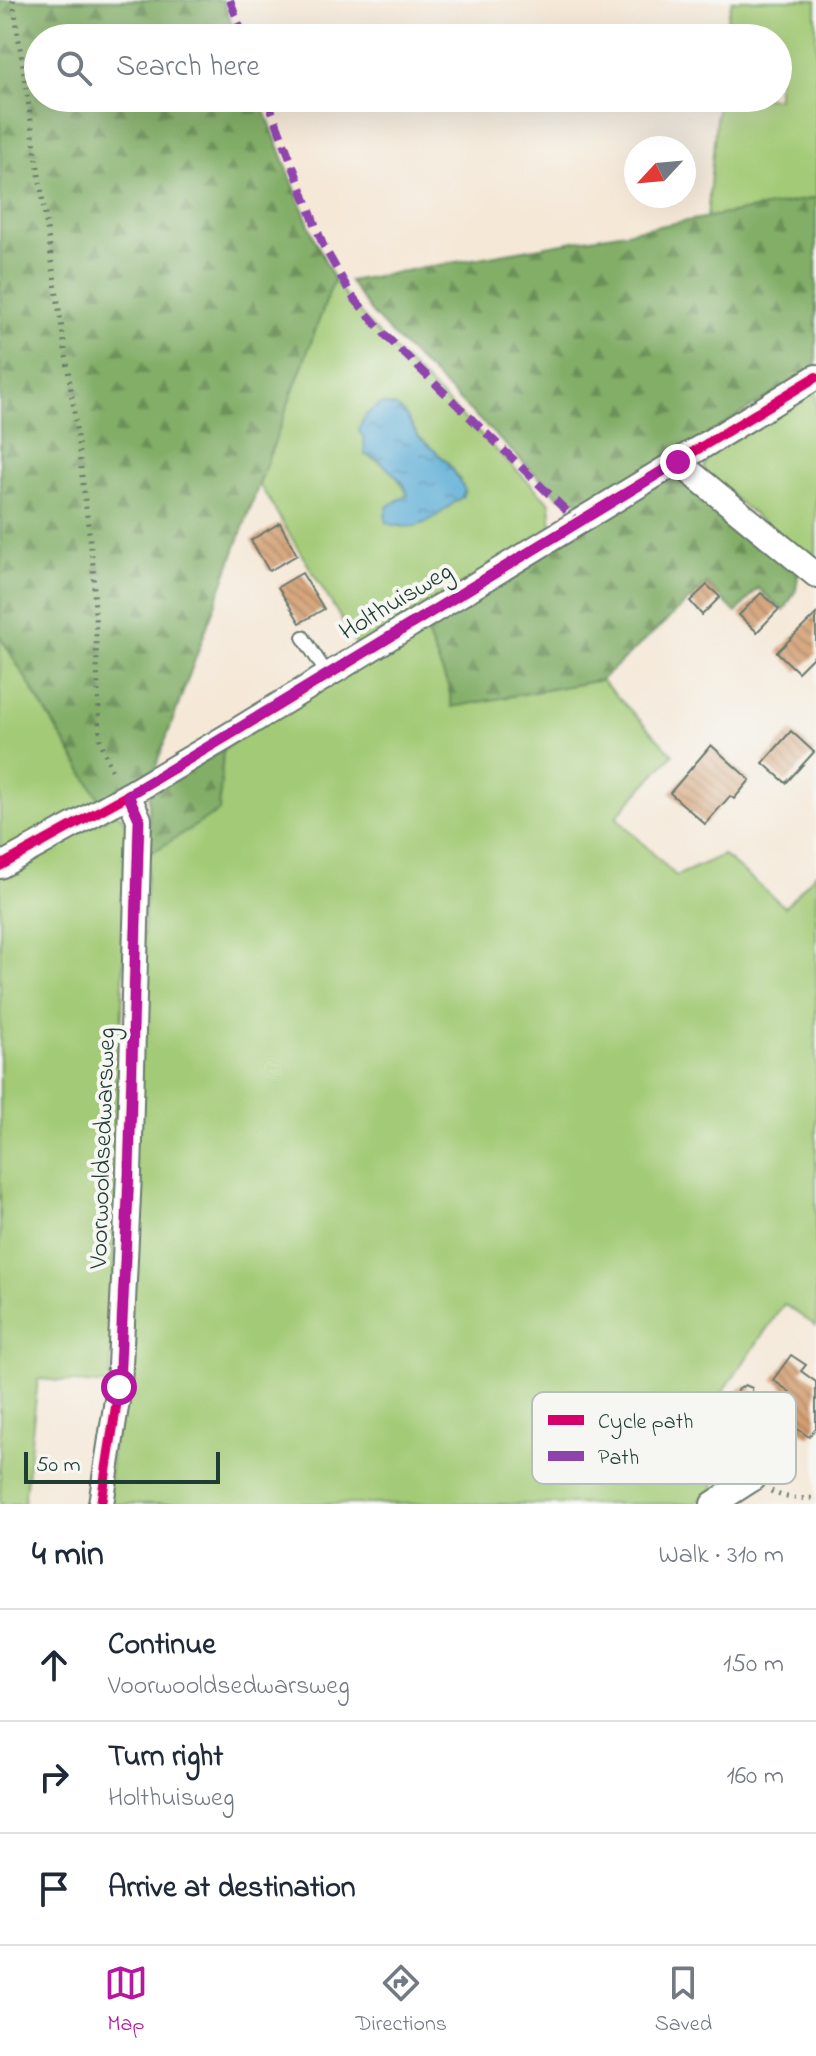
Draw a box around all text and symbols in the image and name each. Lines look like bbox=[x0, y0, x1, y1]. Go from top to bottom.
search box bbox=[24, 24, 792, 112]
icon: search bbox=[52, 46, 96, 90]
text: Search here bbox=[116, 46, 260, 90]
north arrow bbox=[624, 136, 696, 208]
route end bbox=[660, 444, 696, 480]
street label: Holthuisweg bbox=[333, 554, 461, 651]
street label: Voorwooldsedwarsweg bbox=[81, 1027, 127, 1271]
route start bbox=[101, 1369, 137, 1405]
legend bbox=[532, 1392, 796, 1484]
text: Cycle path bbox=[598, 1407, 693, 1440]
text: Path bbox=[598, 1443, 639, 1475]
scale bar bbox=[24, 1448, 220, 1484]
text: 50 m bbox=[36, 1450, 81, 1482]
text: 4 min bbox=[32, 1531, 104, 1581]
text: Walk · 310 m bbox=[659, 1537, 784, 1575]
text: Continue bbox=[108, 1624, 216, 1668]
icon: ahead bbox=[32, 1643, 76, 1687]
text: 150 m bbox=[723, 1646, 784, 1684]
text: Voorwooldsedwarsweg bbox=[108, 1668, 350, 1706]
text: Turn right bbox=[108, 1736, 223, 1780]
icon: right bbox=[32, 1755, 76, 1799]
text: 160 m bbox=[726, 1758, 784, 1796]
text: Holthuisweg bbox=[108, 1780, 234, 1818]
icon: arrive bbox=[32, 1867, 76, 1911]
text: Arrive at destination bbox=[108, 1867, 356, 1911]
tab: Map bbox=[104, 1961, 148, 2041]
tab: Directions bbox=[356, 1961, 447, 2041]
tab: Saved bbox=[655, 1961, 712, 2041]

